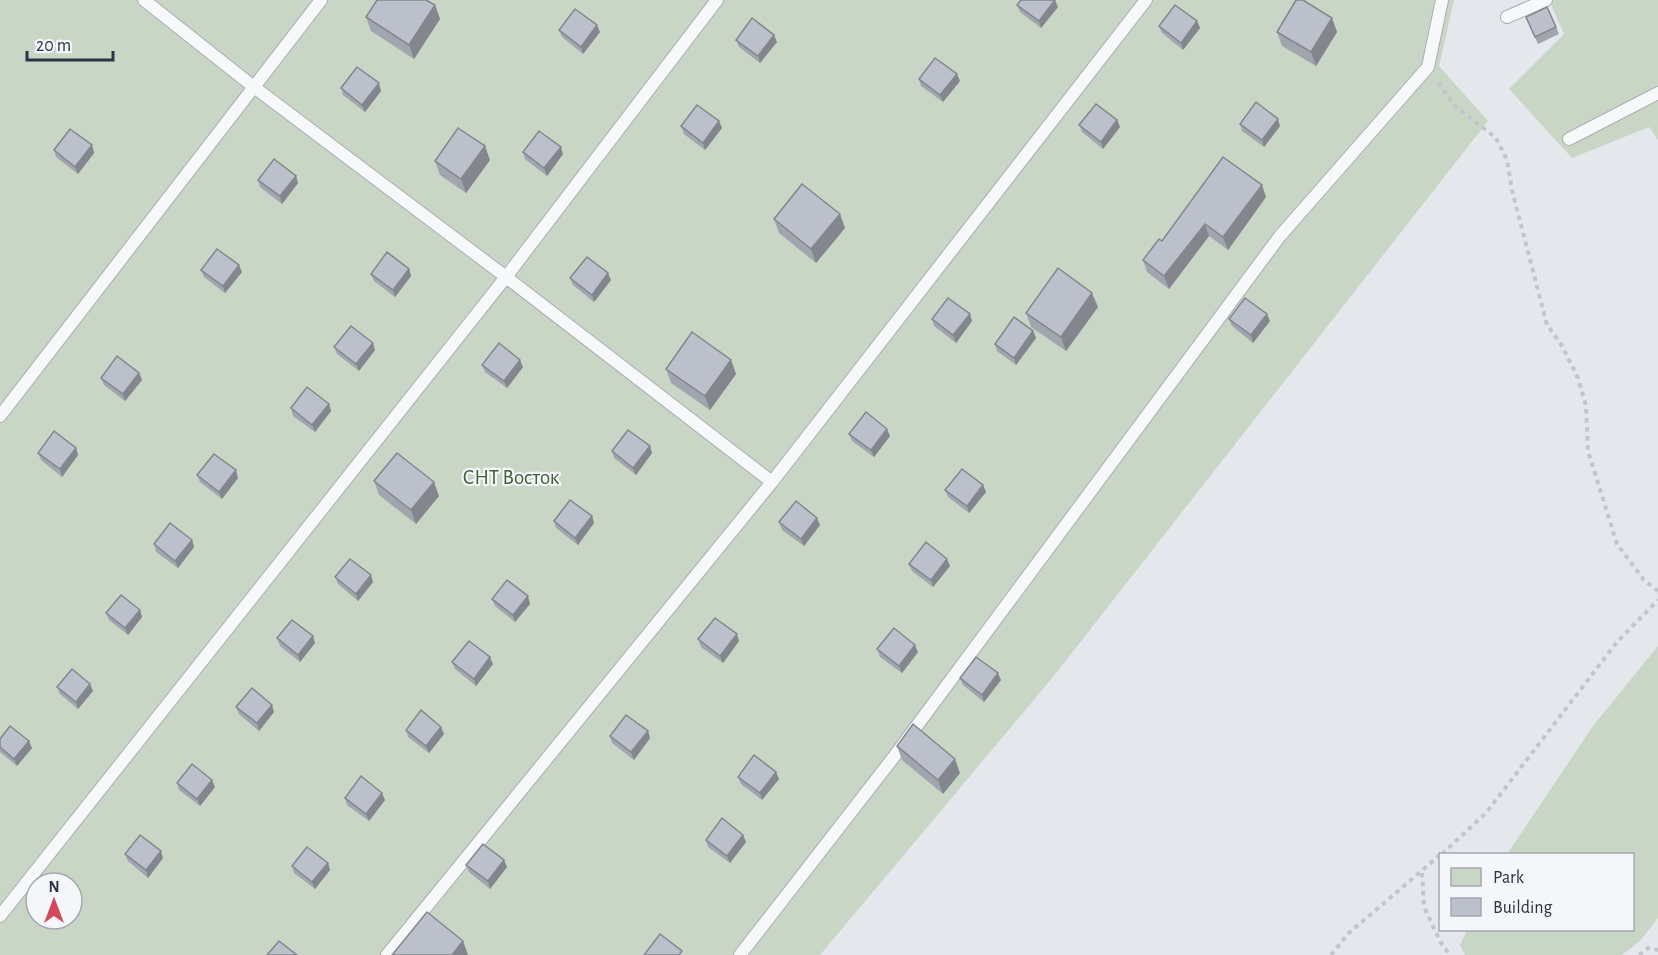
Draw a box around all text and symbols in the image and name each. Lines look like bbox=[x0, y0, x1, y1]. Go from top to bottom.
scale bar bbox=[27, 24, 112, 62]
text: 20 m bbox=[36, 37, 71, 55]
park label: СНТ Восток bbox=[462, 467, 560, 488]
legend bbox=[1439, 853, 1634, 931]
text: Park bbox=[1493, 869, 1525, 887]
north arrow bbox=[24, 871, 84, 931]
text: N bbox=[48, 879, 60, 895]
text: Building bbox=[1493, 899, 1553, 917]

